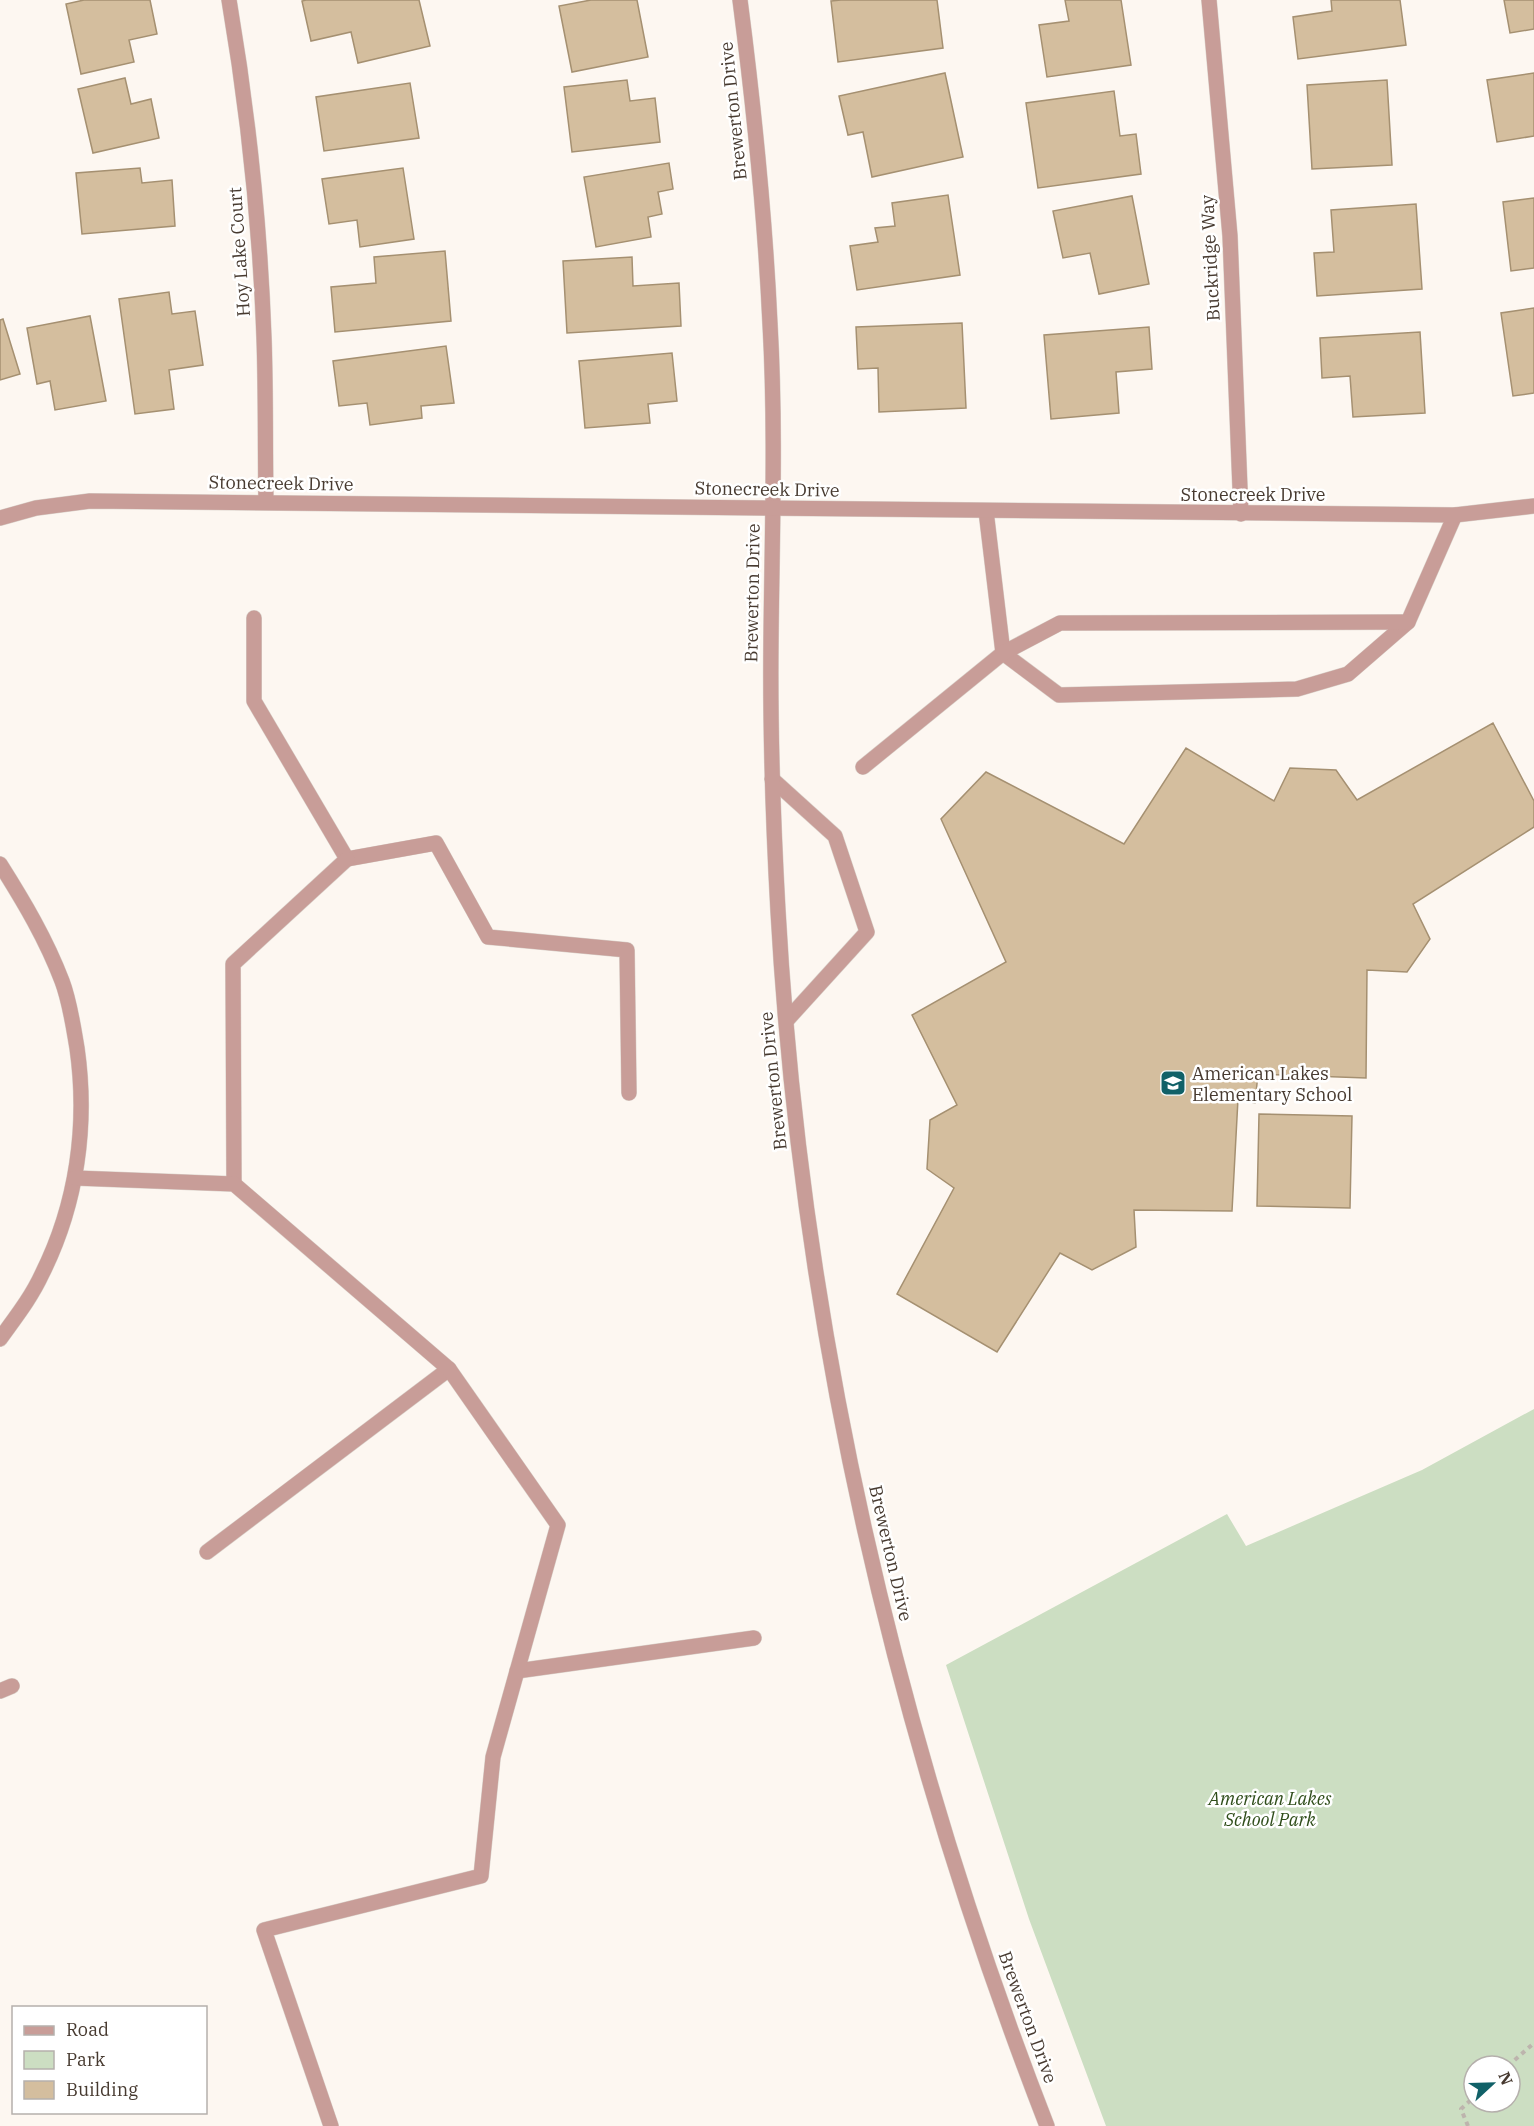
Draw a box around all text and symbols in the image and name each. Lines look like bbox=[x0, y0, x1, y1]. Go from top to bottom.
street label: Brewerton Drive bbox=[714, 41, 752, 181]
street label: Hoy Lake Court bbox=[223, 186, 255, 318]
street label: Buckridge Way bbox=[1195, 194, 1225, 322]
street label: Stonecreek Drive bbox=[208, 470, 354, 496]
street label: Stonecreek Drive bbox=[694, 476, 840, 502]
street label: Stonecreek Drive bbox=[1181, 483, 1325, 506]
street label: Brewerton Drive bbox=[739, 523, 765, 663]
street label: Brewerton Drive bbox=[754, 1011, 792, 1151]
place label: American Lakes Elementary School bbox=[1192, 1062, 1352, 1106]
school or university icon: American Lakes Elementary School bbox=[1158, 1068, 1188, 1098]
street label: Brewerton Drive bbox=[864, 1483, 918, 1623]
park label: American Lakes School Park bbox=[1207, 1787, 1332, 1831]
street label: Brewerton Drive bbox=[993, 1948, 1063, 2086]
legend bbox=[12, 2006, 207, 2114]
text: Road bbox=[66, 2018, 109, 2041]
text: Park bbox=[66, 2048, 106, 2071]
north arrow bbox=[1462, 2054, 1522, 2114]
text: N bbox=[1494, 2069, 1518, 2088]
text: Building bbox=[66, 2078, 138, 2101]

